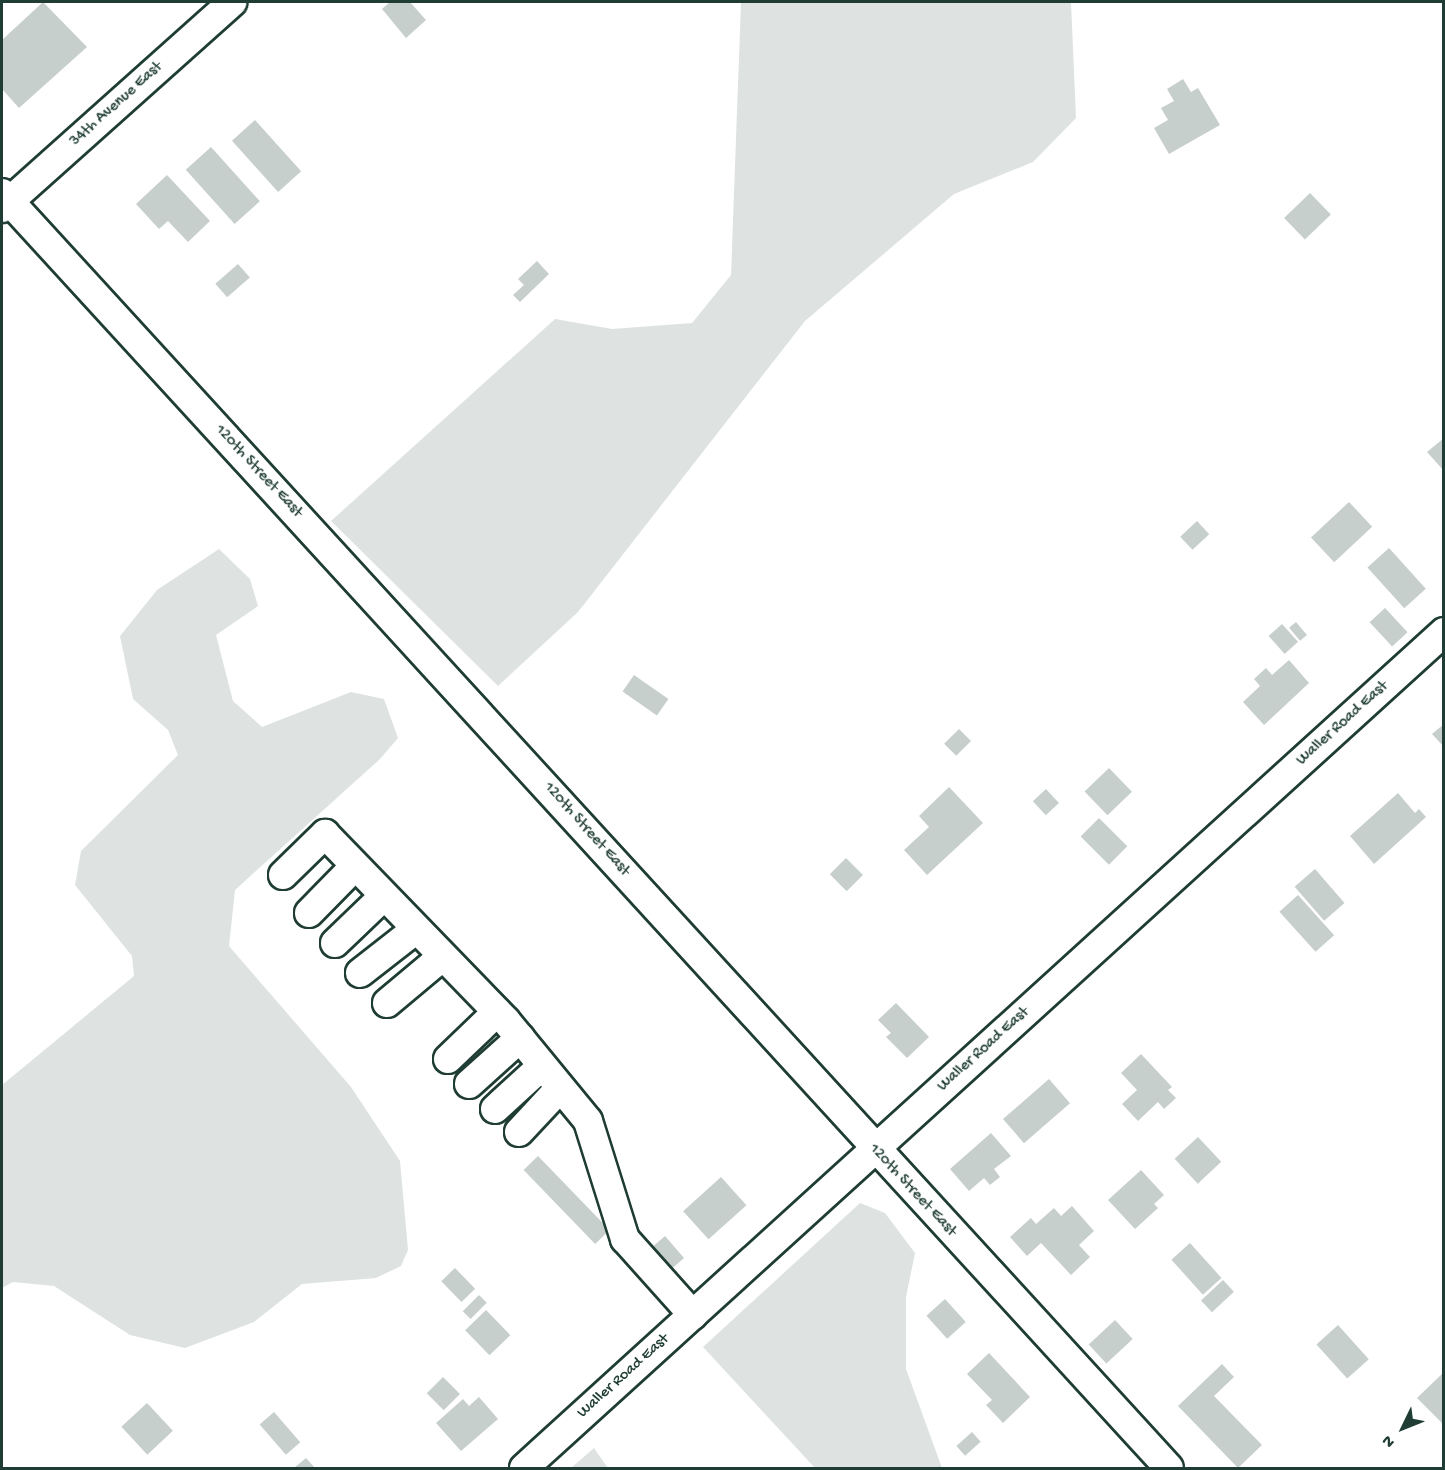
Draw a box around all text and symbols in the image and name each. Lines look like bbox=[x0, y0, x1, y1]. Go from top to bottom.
street label: 34th Avenue East bbox=[67, 58, 167, 152]
street label: 120th Street East bbox=[210, 422, 306, 522]
street label: Waller Road East bbox=[1293, 678, 1393, 770]
street label: 120th Street East bbox=[539, 779, 633, 881]
street label: Waller Road East bbox=[934, 1004, 1034, 1096]
street label: 120th Street East bbox=[864, 1141, 960, 1241]
street label: Waller Road East bbox=[574, 1331, 674, 1423]
north arrow bbox=[1373, 1398, 1433, 1458]
text: N bbox=[1379, 1430, 1400, 1451]

